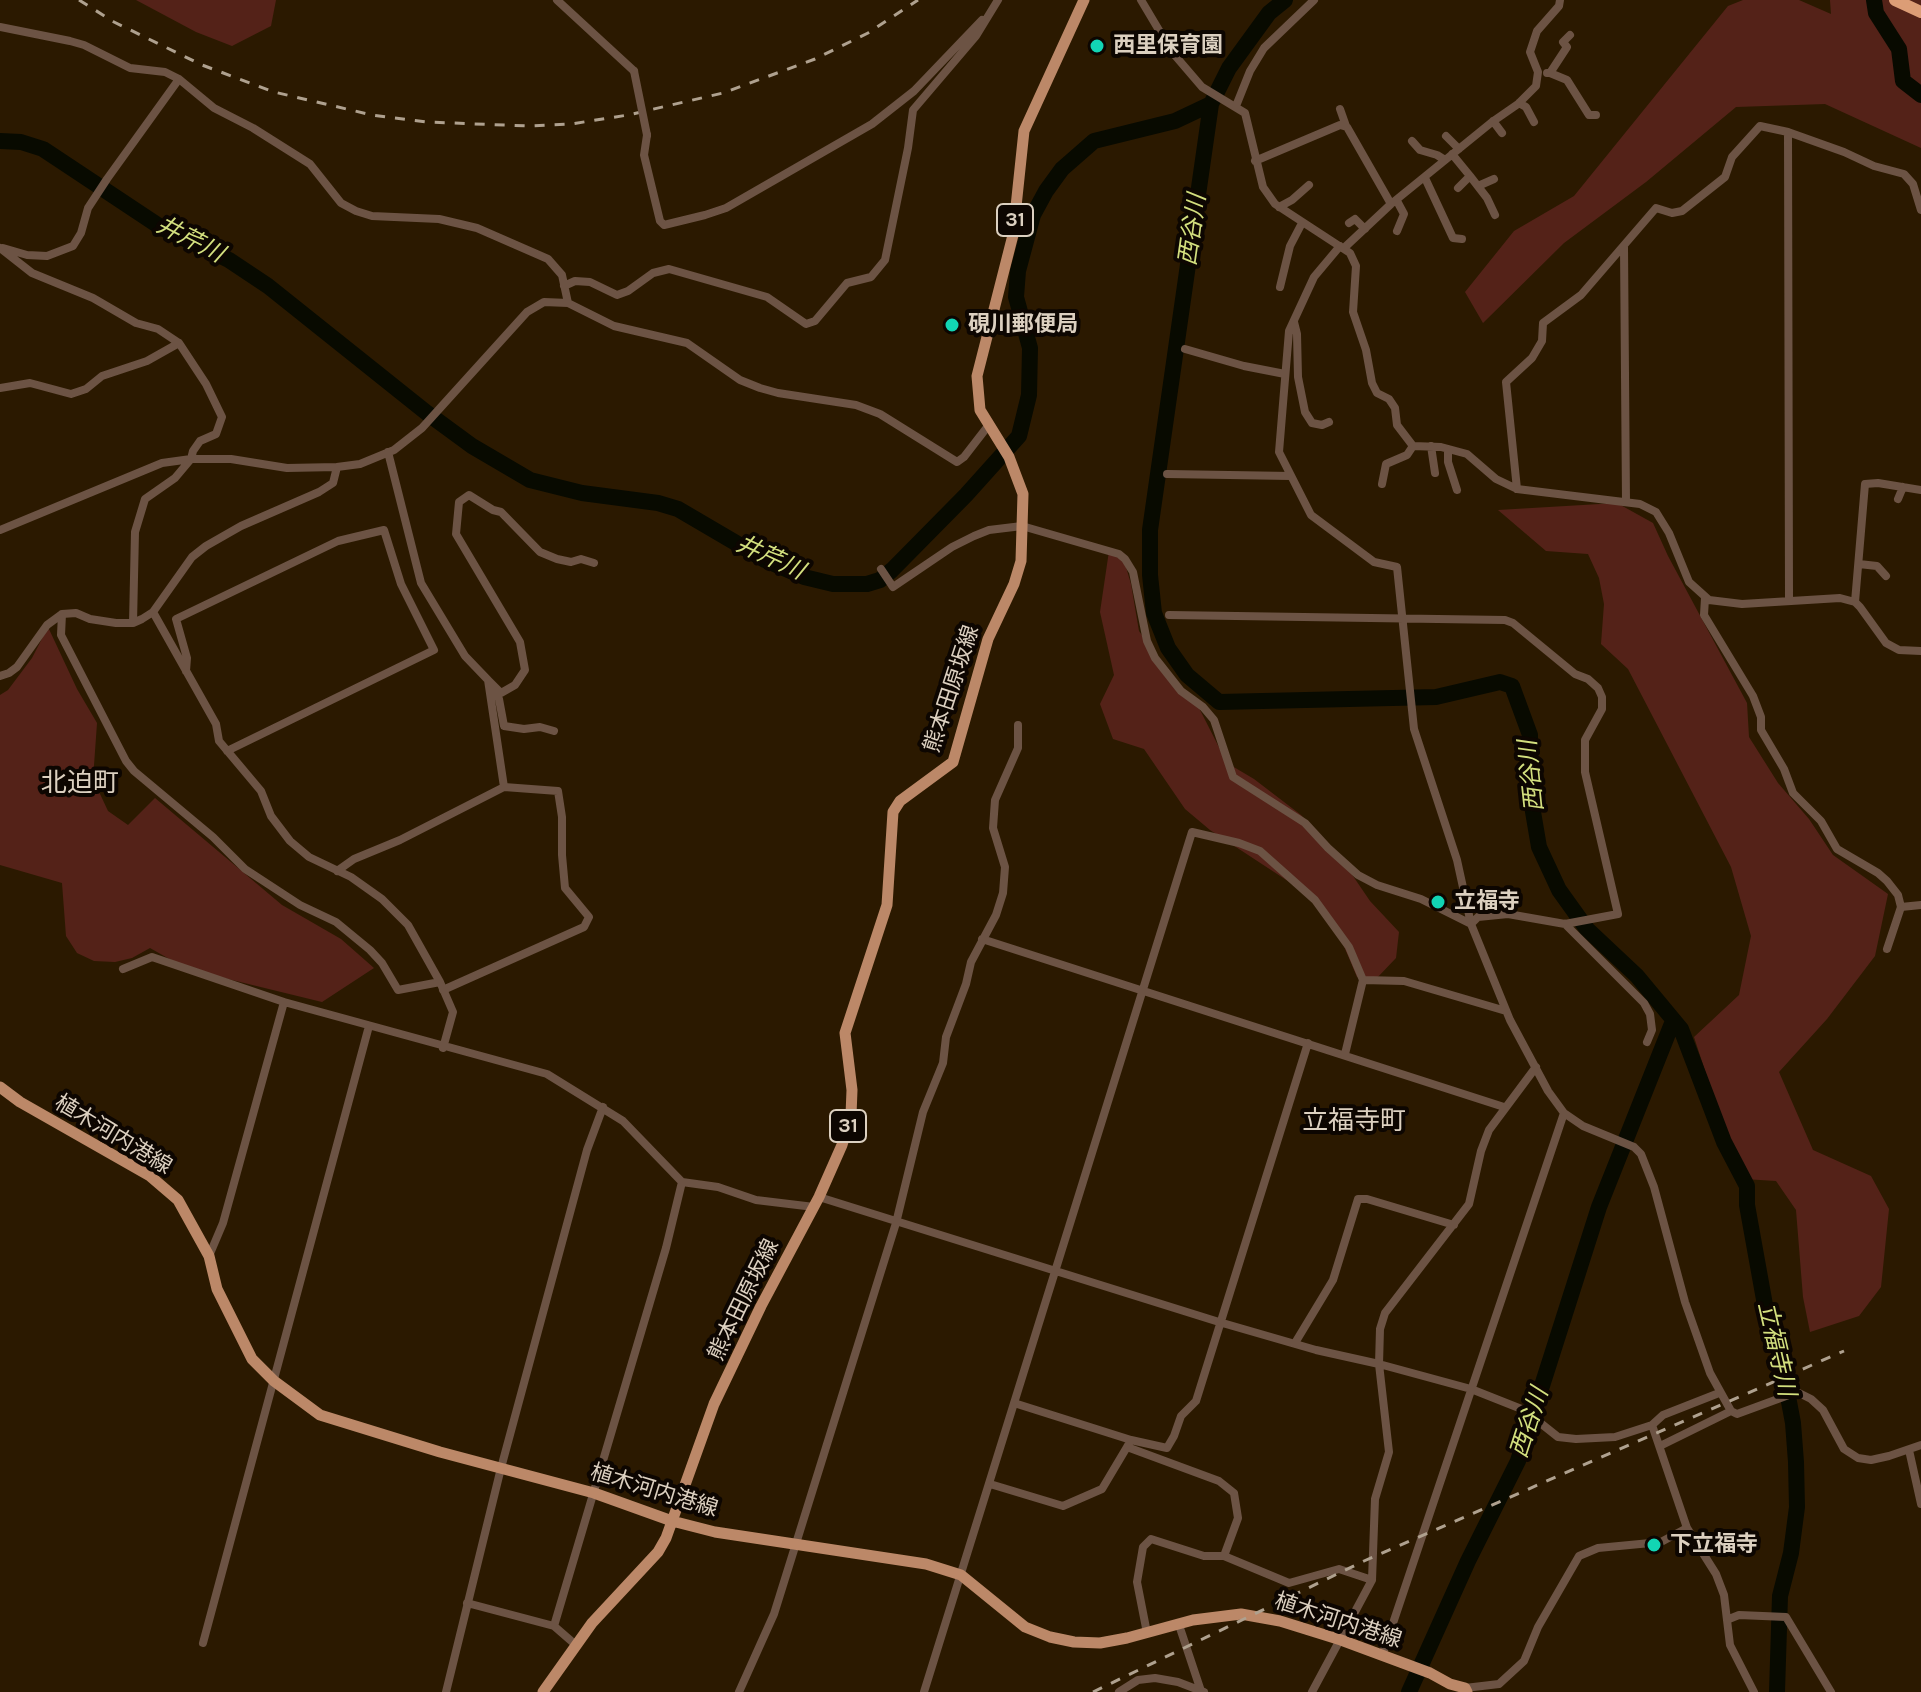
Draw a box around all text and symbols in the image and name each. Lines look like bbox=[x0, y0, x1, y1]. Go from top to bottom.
place label: 西里保育園 bbox=[1113, 33, 1223, 59]
marker: 西里保育園 bbox=[1088, 37, 1106, 55]
water label: 西谷川 bbox=[1174, 192, 1212, 268]
road number: 31 bbox=[997, 204, 1033, 236]
water label: 井芹川 bbox=[151, 211, 229, 269]
place label: 硯川郵便局 bbox=[968, 312, 1078, 338]
marker: 硯川郵便局 bbox=[943, 316, 961, 334]
water label: 井芹川 bbox=[731, 530, 809, 586]
street label: 熊本田原坂線 bbox=[919, 622, 985, 756]
water label: 西谷川 bbox=[1514, 739, 1550, 813]
district label: 北迫町 bbox=[41, 768, 119, 800]
place label: 立福寺 bbox=[1454, 889, 1520, 915]
marker: 立福寺 bbox=[1429, 893, 1447, 911]
street label: 植木河内港線 bbox=[50, 1090, 176, 1180]
district label: 立福寺町 bbox=[1302, 1106, 1406, 1138]
road number: 31 bbox=[830, 1110, 866, 1142]
street label: 熊本田原坂線 bbox=[703, 1235, 785, 1365]
water label: 立福寺川 bbox=[1751, 1299, 1801, 1399]
water label: 西谷川 bbox=[1505, 1384, 1555, 1462]
street label: 植木河内港線 bbox=[587, 1459, 721, 1523]
place label: 下立福寺 bbox=[1670, 1532, 1758, 1558]
marker: 下立福寺 bbox=[1645, 1536, 1663, 1554]
street label: 植木河内港線 bbox=[1271, 1588, 1405, 1654]

